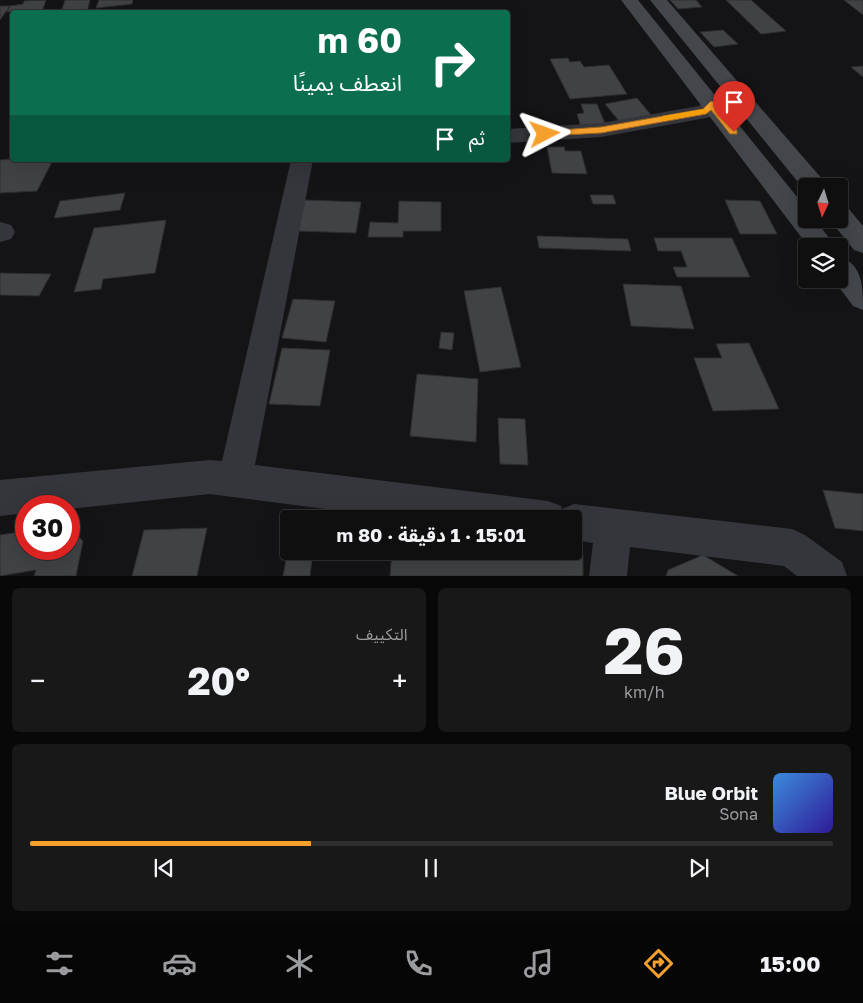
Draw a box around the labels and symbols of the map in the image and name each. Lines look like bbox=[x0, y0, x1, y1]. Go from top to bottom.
pin bbox=[713, 81, 755, 132]
position arrow bbox=[518, 107, 570, 159]
north arrow bbox=[798, 178, 848, 228]
speed limit sign: 30 bbox=[15, 495, 80, 560]

